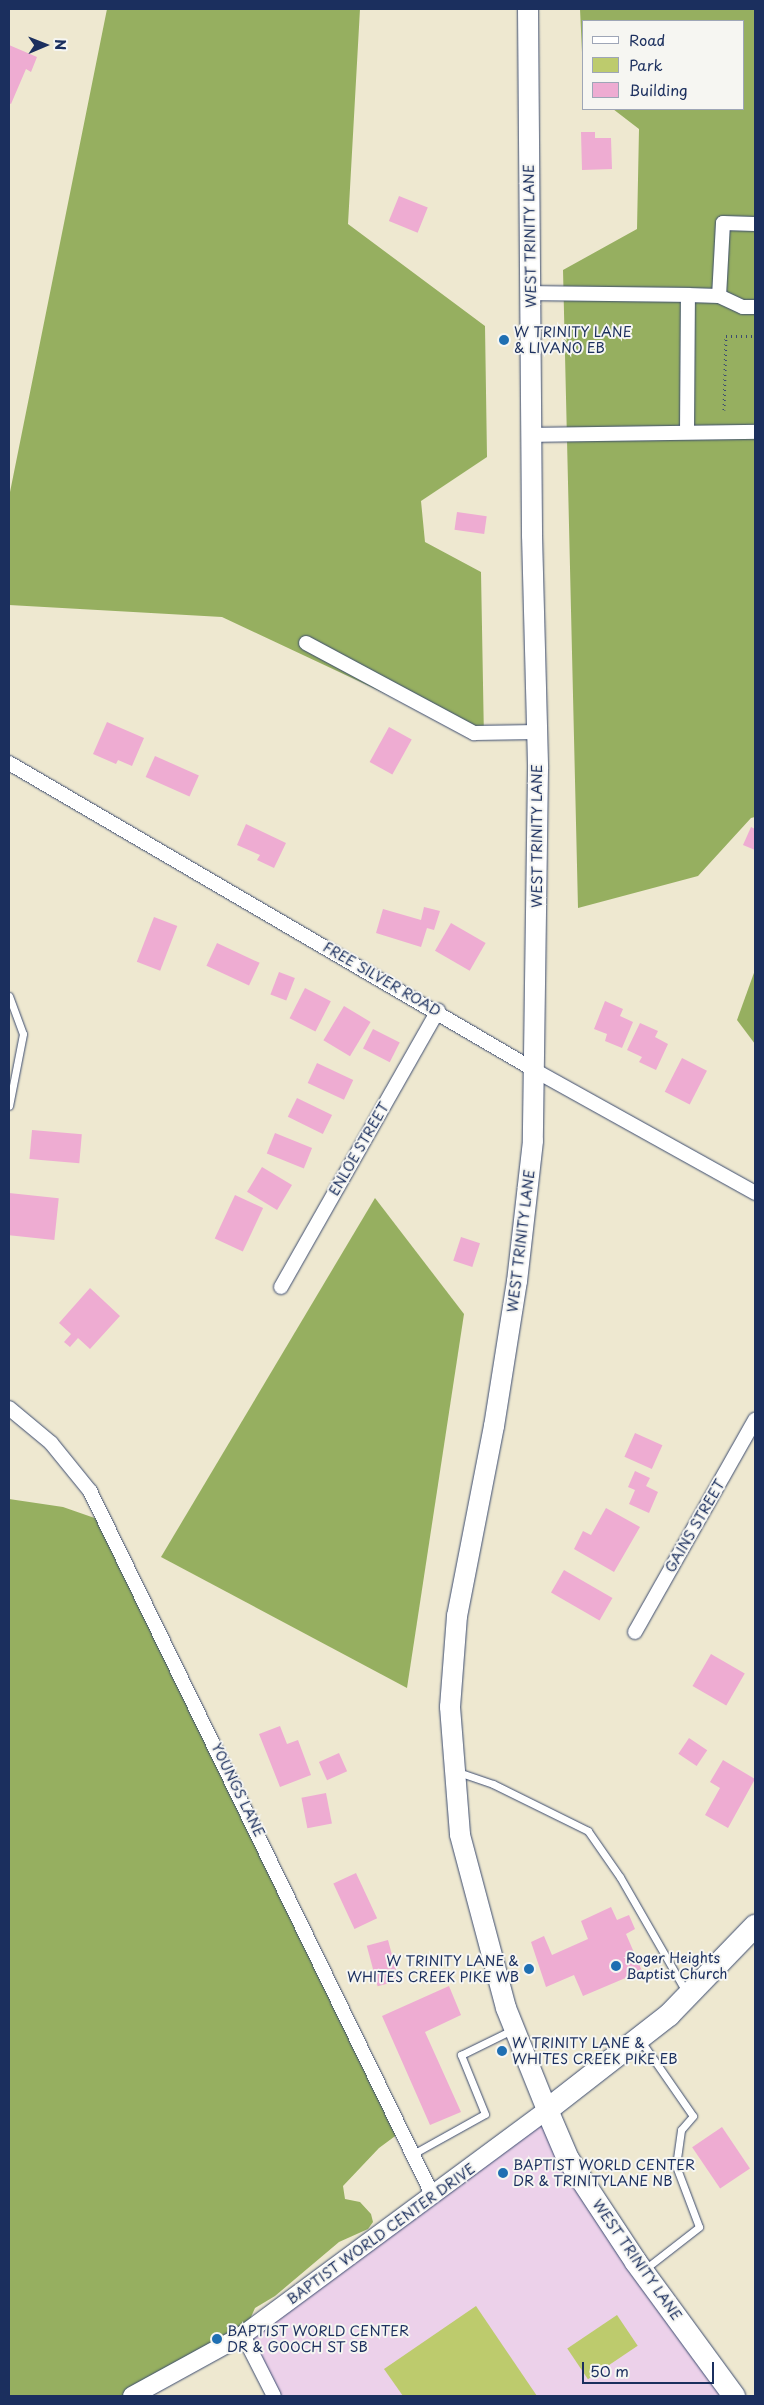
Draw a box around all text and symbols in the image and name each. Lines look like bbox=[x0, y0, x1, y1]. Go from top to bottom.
north arrow bbox=[20, 20, 70, 70]
legend bbox=[582, 20, 744, 110]
text: Road bbox=[629, 28, 665, 51]
text: N bbox=[50, 39, 71, 50]
text: Park bbox=[629, 53, 663, 76]
text: Building bbox=[629, 78, 688, 101]
street label: WEST TRINITY LANE bbox=[520, 164, 540, 308]
place label: W TRINITY LANE & LIVANO EB bbox=[514, 324, 632, 357]
marker: W TRINITY LANE & LIVANO EB bbox=[498, 334, 510, 346]
street label: WEST TRINITY LANE bbox=[529, 764, 545, 908]
street label: FREE SILVER ROAD bbox=[319, 938, 445, 1020]
street label: ENLOE STREET bbox=[325, 1098, 393, 1200]
street label: WEST TRINITY LANE bbox=[504, 1168, 538, 1314]
street label: GAINS STREET bbox=[661, 1476, 729, 1576]
street label: YOUNGS LANE bbox=[208, 1740, 268, 1840]
place label: Roger Heights Baptist Church bbox=[626, 1950, 728, 1982]
place label: W TRINITY LANE & WHITES CREEK PIKE WB bbox=[345, 1953, 519, 1985]
marker: Roger Heights Baptist Church bbox=[610, 1960, 622, 1972]
marker: W TRINITY LANE & WHITES CREEK PIKE WB bbox=[523, 1963, 535, 1975]
place label: W TRINITY LANE & WHITES CREEK PIKE EB bbox=[512, 2035, 680, 2068]
marker: W TRINITY LANE & WHITES CREEK PIKE EB bbox=[496, 2045, 508, 2057]
place label: BAPTIST WORLD CENTER DR & TRINITYLANE NB bbox=[513, 2157, 699, 2190]
street label: BAPTIST WORLD CENTER DRIVE bbox=[282, 2159, 480, 2309]
marker: BAPTIST WORLD CENTER DR & TRINITYLANE NB bbox=[497, 2167, 509, 2179]
street label: WEST TRINITY LANE bbox=[589, 2196, 685, 2324]
place label: BAPTIST WORLD CENTER DR & GOOCH ST SB bbox=[227, 2323, 413, 2356]
marker: BAPTIST WORLD CENTER DR & GOOCH ST SB bbox=[211, 2333, 223, 2345]
scale bar bbox=[584, 2352, 716, 2384]
text: 50 m bbox=[590, 2359, 629, 2382]

